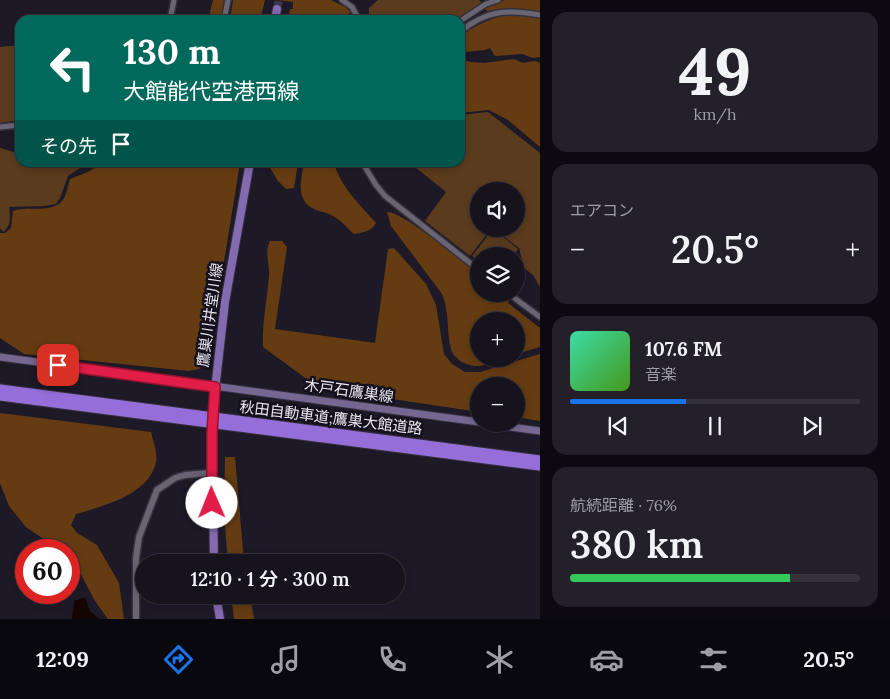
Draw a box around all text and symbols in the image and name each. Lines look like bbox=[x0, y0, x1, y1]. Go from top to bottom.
text: 130 m bbox=[123, 29, 220, 74]
text: 49 bbox=[679, 30, 752, 113]
icon: left bbox=[40, 35, 105, 100]
text: 大館能代空港西線 bbox=[123, 77, 299, 105]
text: km/h bbox=[693, 104, 737, 124]
icon: arrive bbox=[107, 130, 135, 158]
text: その先 bbox=[40, 134, 97, 158]
map controls bbox=[470, 182, 525, 432]
button: sound bbox=[470, 182, 525, 237]
text: エアコン bbox=[570, 200, 634, 220]
text: 20.5° bbox=[671, 225, 759, 273]
text: − bbox=[570, 232, 585, 268]
text: + bbox=[845, 232, 860, 268]
button: layers bbox=[470, 247, 525, 302]
street label: 鷹巣川井堂川線 bbox=[193, 262, 226, 368]
button: + bbox=[470, 312, 525, 367]
text: 107.6 FM bbox=[645, 337, 722, 361]
pin bbox=[37, 344, 79, 386]
icon: arrive bbox=[44, 351, 72, 379]
text: 音楽 bbox=[645, 364, 677, 384]
street label: 木戸石鷹巣線 bbox=[303, 375, 395, 406]
button: − bbox=[470, 377, 525, 432]
street label: 秋田自動車道;鷹巣大館道路 bbox=[239, 397, 424, 438]
icon: previous bbox=[604, 412, 632, 440]
icon: pause bbox=[701, 412, 729, 440]
icon: next bbox=[798, 412, 826, 440]
position arrow bbox=[185, 476, 237, 528]
text: 航続距離 · 76% bbox=[570, 495, 677, 515]
text: 380 km bbox=[570, 520, 703, 568]
speed limit sign: 60 bbox=[15, 539, 80, 604]
text: 12:10 · 1 分 · 300 m bbox=[190, 567, 350, 591]
icon: directions bbox=[161, 642, 196, 677]
icon: music bbox=[268, 642, 303, 677]
icon: phone bbox=[375, 642, 410, 677]
icon: climate bbox=[482, 642, 517, 677]
icon: car bbox=[589, 642, 624, 677]
icon: filters bbox=[696, 642, 731, 677]
text: 12:09 bbox=[36, 645, 89, 673]
text: 20.5° bbox=[803, 645, 854, 673]

